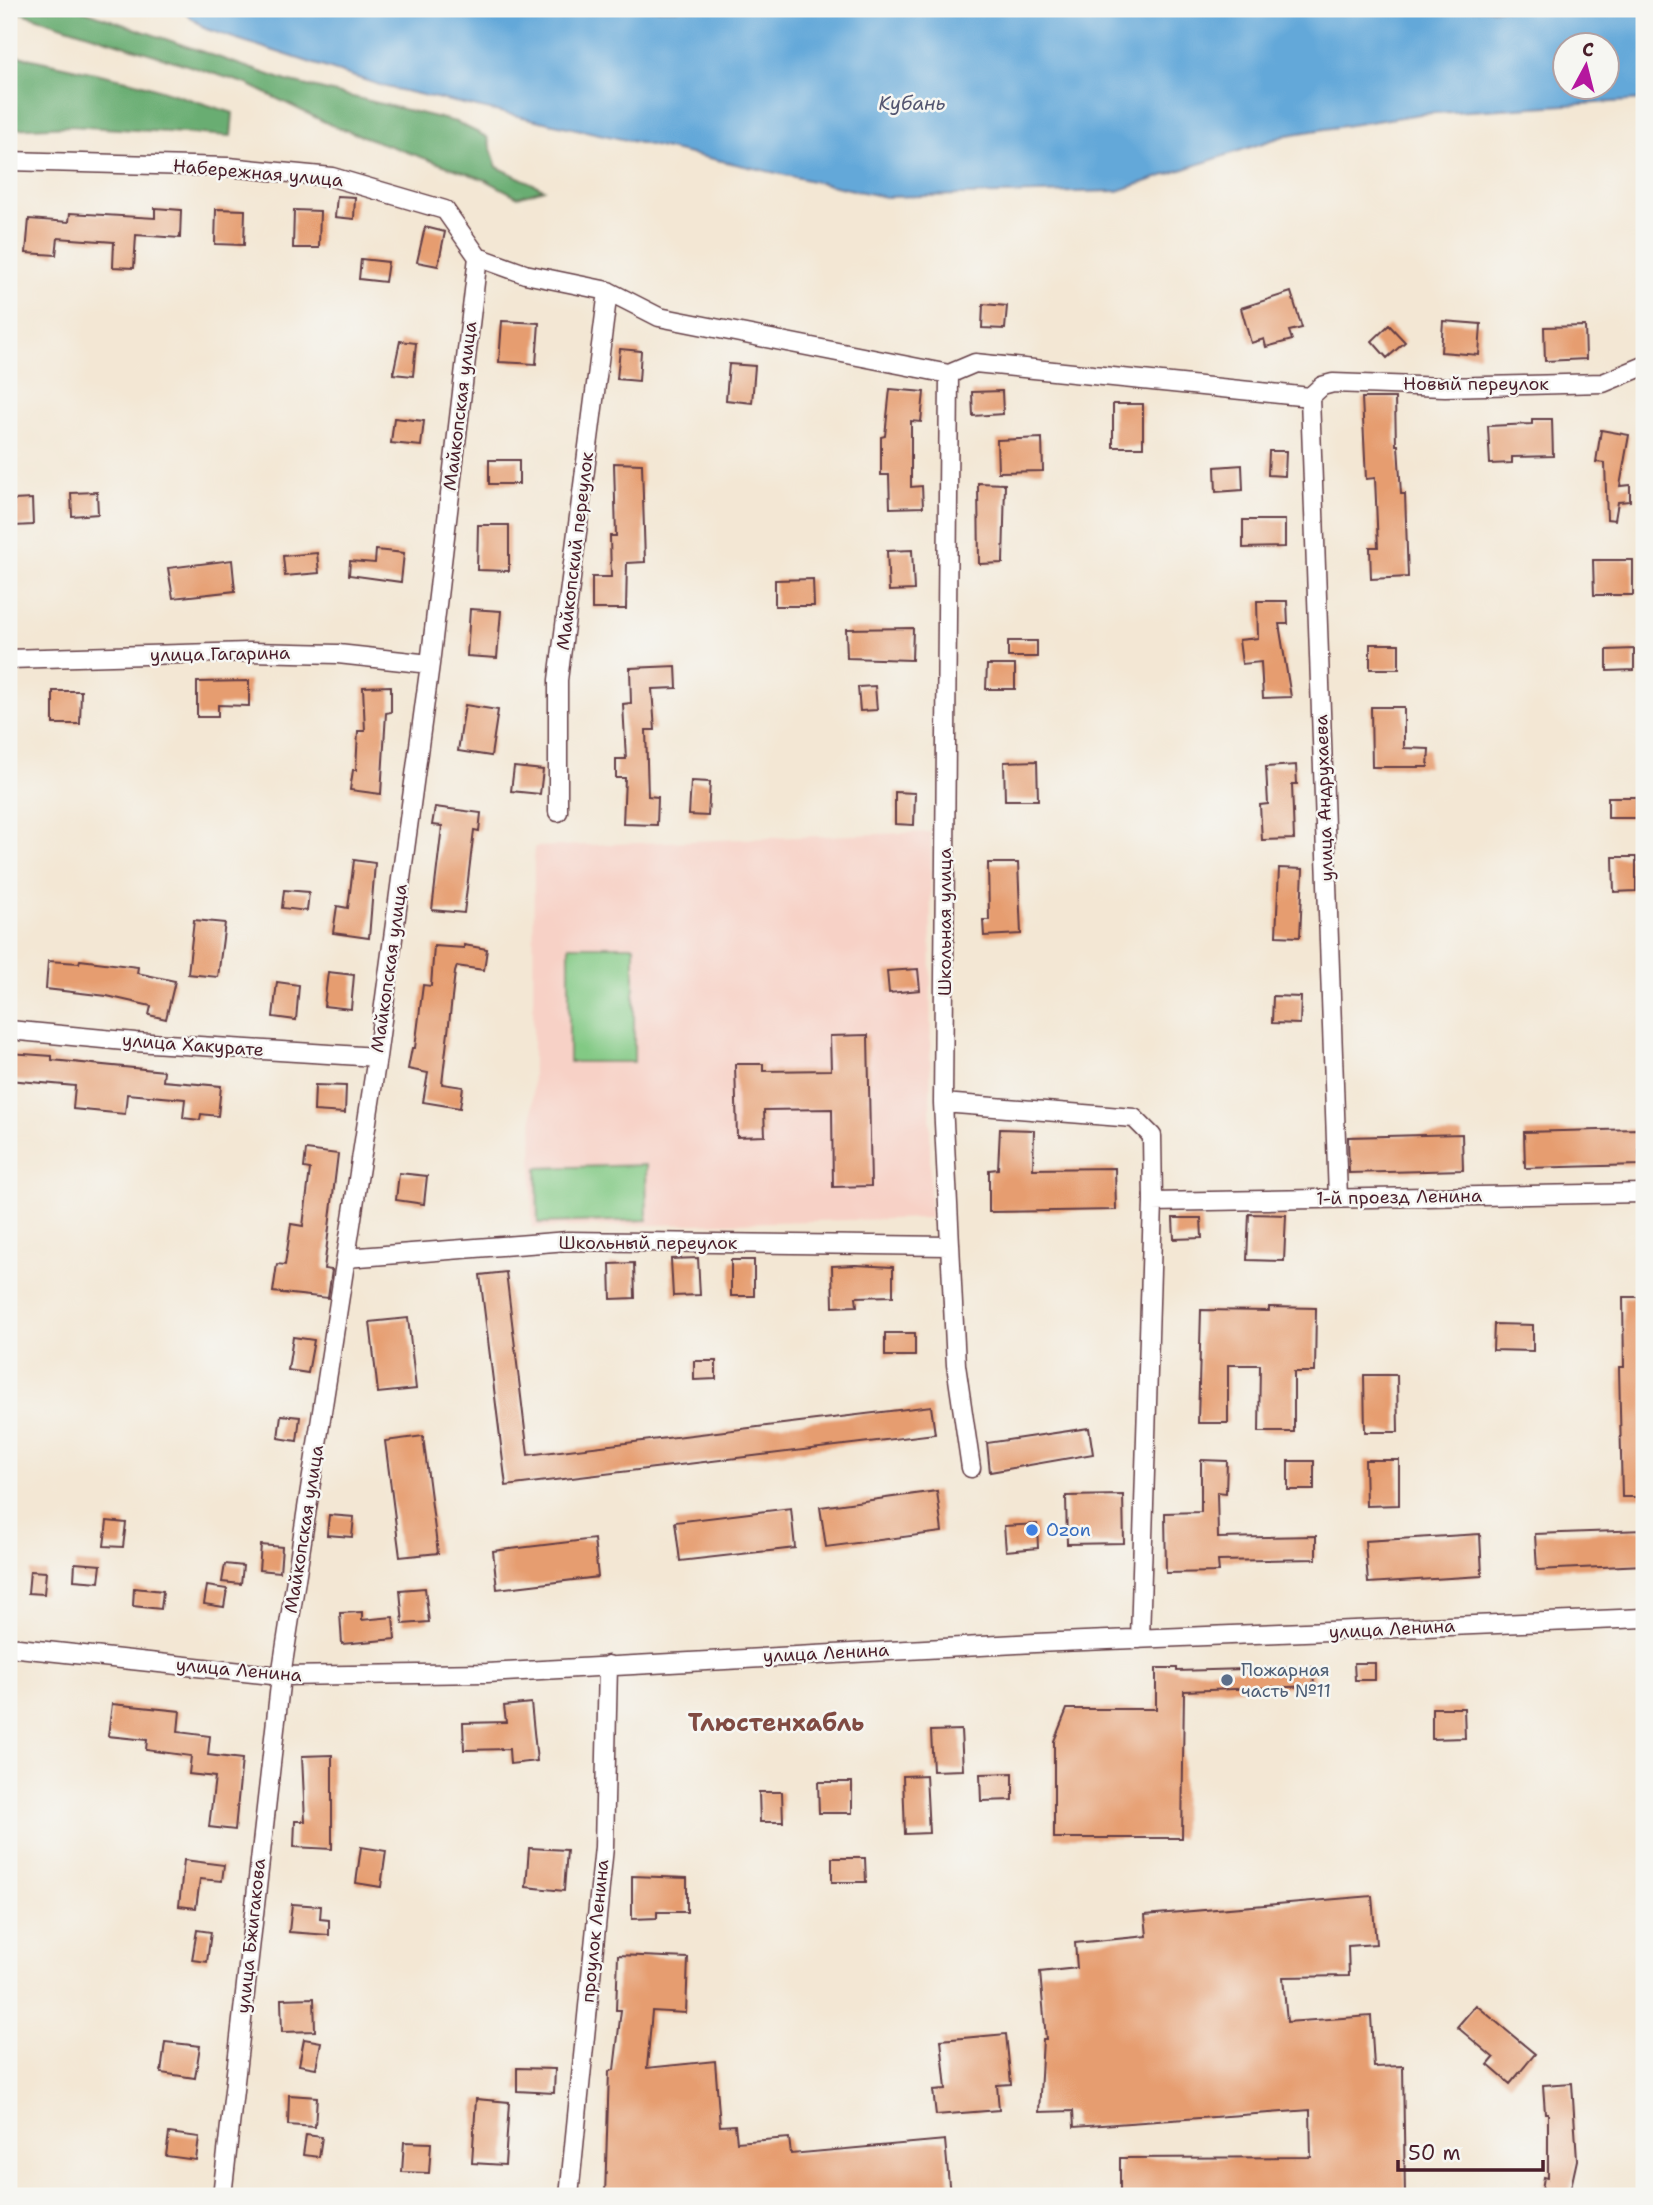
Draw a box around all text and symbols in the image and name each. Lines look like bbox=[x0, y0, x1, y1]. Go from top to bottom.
north arrow bbox=[1552, 32, 1622, 102]
text: С bbox=[1581, 37, 1595, 63]
water label: Кубань bbox=[879, 91, 946, 116]
street label: Набережная улица bbox=[172, 154, 344, 192]
street label: Майкопская улица bbox=[438, 320, 482, 492]
street label: Новый переулок bbox=[1403, 372, 1549, 396]
street label: Майкопский переулок bbox=[551, 450, 599, 651]
street label: улица Гагарина bbox=[150, 641, 290, 667]
street label: улица Андрухаева bbox=[1309, 714, 1339, 882]
street label: Школьная улица bbox=[933, 848, 957, 996]
street label: Майкопская улица bbox=[365, 882, 413, 1054]
street label: улица Хакурате bbox=[121, 1028, 265, 1062]
street label: 1-й проезд Ленина bbox=[1316, 1184, 1482, 1210]
street label: Школьный переулок bbox=[559, 1231, 738, 1255]
street label: Майкопская улица bbox=[279, 1443, 329, 1615]
place label: Ozon bbox=[1046, 1518, 1091, 1542]
marker: Ozon bbox=[1024, 1522, 1040, 1538]
street label: улица Ленина bbox=[1328, 1614, 1456, 1644]
street label: улица Ленина bbox=[762, 1638, 890, 1668]
street label: улица Ленина bbox=[175, 1653, 303, 1687]
place label: Пожарная часть №11 bbox=[1241, 1658, 1331, 1703]
marker: Пожарная часть №11 bbox=[1219, 1672, 1235, 1688]
district label: Тлюстенхабль bbox=[688, 1707, 864, 1739]
street label: улица Бжигакова bbox=[231, 1857, 271, 2015]
street label: проулок Ленина bbox=[576, 1858, 614, 2004]
scale bar bbox=[1398, 2128, 1543, 2172]
text: 50 m bbox=[1408, 2139, 1461, 2167]

